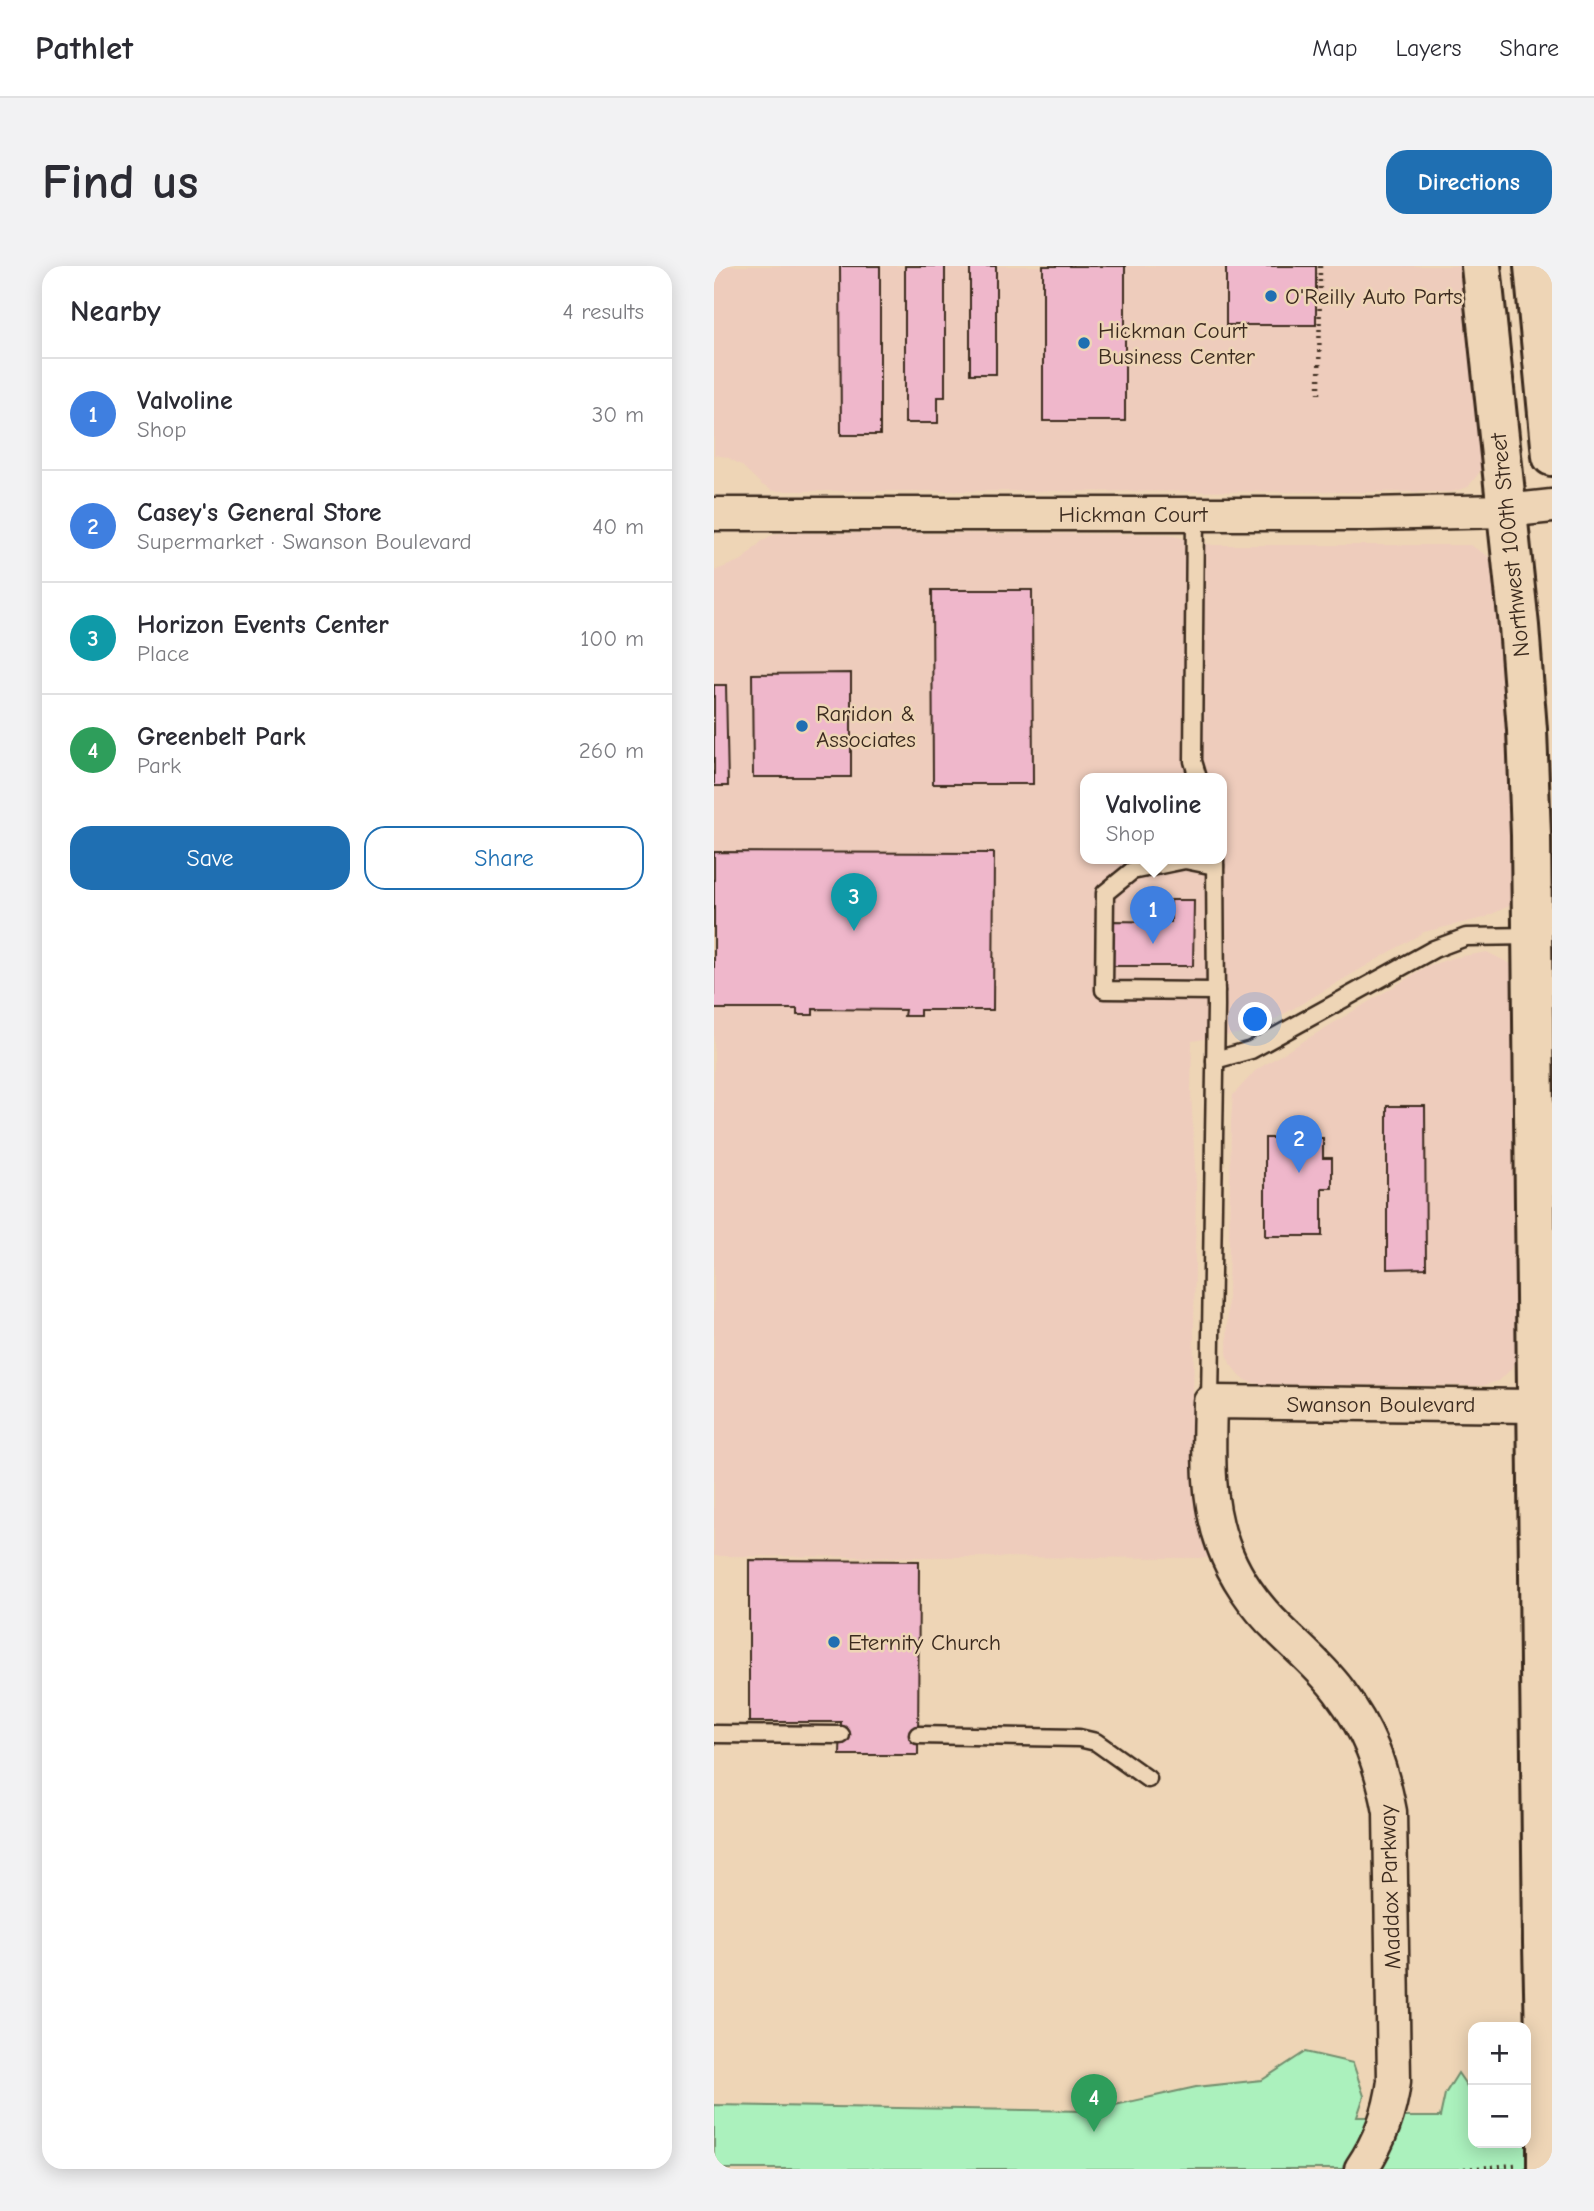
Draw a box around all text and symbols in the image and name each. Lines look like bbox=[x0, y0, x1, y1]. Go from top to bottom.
text: Pathlet bbox=[35, 29, 133, 67]
text: Map bbox=[1312, 34, 1358, 62]
text: Layers bbox=[1396, 34, 1461, 62]
text: Share bbox=[1499, 34, 1559, 62]
button: Directions bbox=[1386, 150, 1552, 214]
text: Find us bbox=[42, 154, 198, 210]
place label: O'Reilly Auto Parts bbox=[1285, 283, 1462, 310]
marker: O'Reilly Auto Parts bbox=[1263, 288, 1279, 304]
text: Nearby bbox=[70, 294, 161, 329]
text: 4 results bbox=[562, 298, 644, 325]
place label: Hickman Court Business Center bbox=[1098, 317, 1256, 370]
marker: Hickman Court Business Center bbox=[1076, 335, 1092, 351]
text: Valvoline bbox=[137, 386, 233, 416]
text: 1 bbox=[88, 401, 98, 428]
text: 30 m bbox=[592, 401, 644, 428]
text: Shop bbox=[137, 416, 186, 443]
street label: Northwest 100th Street bbox=[1485, 430, 1535, 658]
text: Casey's General Store bbox=[137, 498, 382, 528]
street label: Hickman Court bbox=[1058, 501, 1209, 528]
text: 2 bbox=[87, 513, 99, 540]
text: 40 m bbox=[592, 513, 644, 540]
text: Supermarket · Swanson Boulevard bbox=[137, 528, 472, 555]
text: Horizon Events Center bbox=[137, 610, 389, 640]
text: 3 bbox=[87, 625, 99, 652]
text: 100 m bbox=[580, 625, 644, 652]
text: Place bbox=[137, 640, 189, 667]
place label: Raridon & Associates bbox=[816, 700, 916, 753]
marker: Raridon & Associates bbox=[794, 718, 810, 734]
text: Greenbelt Park bbox=[137, 722, 306, 752]
text: 4 bbox=[88, 737, 98, 764]
text: 260 m bbox=[579, 737, 644, 764]
text: Park bbox=[137, 752, 181, 779]
popup bbox=[1080, 773, 1227, 864]
text: Valvoline bbox=[1106, 790, 1201, 820]
text: Shop bbox=[1106, 820, 1155, 847]
button: Save bbox=[70, 826, 350, 890]
button: Share bbox=[364, 826, 644, 890]
pin: 3 bbox=[831, 873, 877, 931]
pin: 1 bbox=[1130, 886, 1176, 944]
your location bbox=[1238, 1002, 1272, 1036]
pin: 2 bbox=[1276, 1115, 1322, 1173]
street label: Swanson Boulevard bbox=[1286, 1391, 1476, 1418]
place label: Eternity Church bbox=[848, 1629, 1001, 1656]
marker: Eternity Church bbox=[826, 1634, 842, 1650]
street label: Maddox Parkway bbox=[1374, 1803, 1406, 1970]
map controls bbox=[1468, 2022, 1531, 2148]
button: + bbox=[1468, 2022, 1531, 2085]
pin: 4 bbox=[1071, 2074, 1117, 2132]
button: − bbox=[1468, 2085, 1531, 2148]

